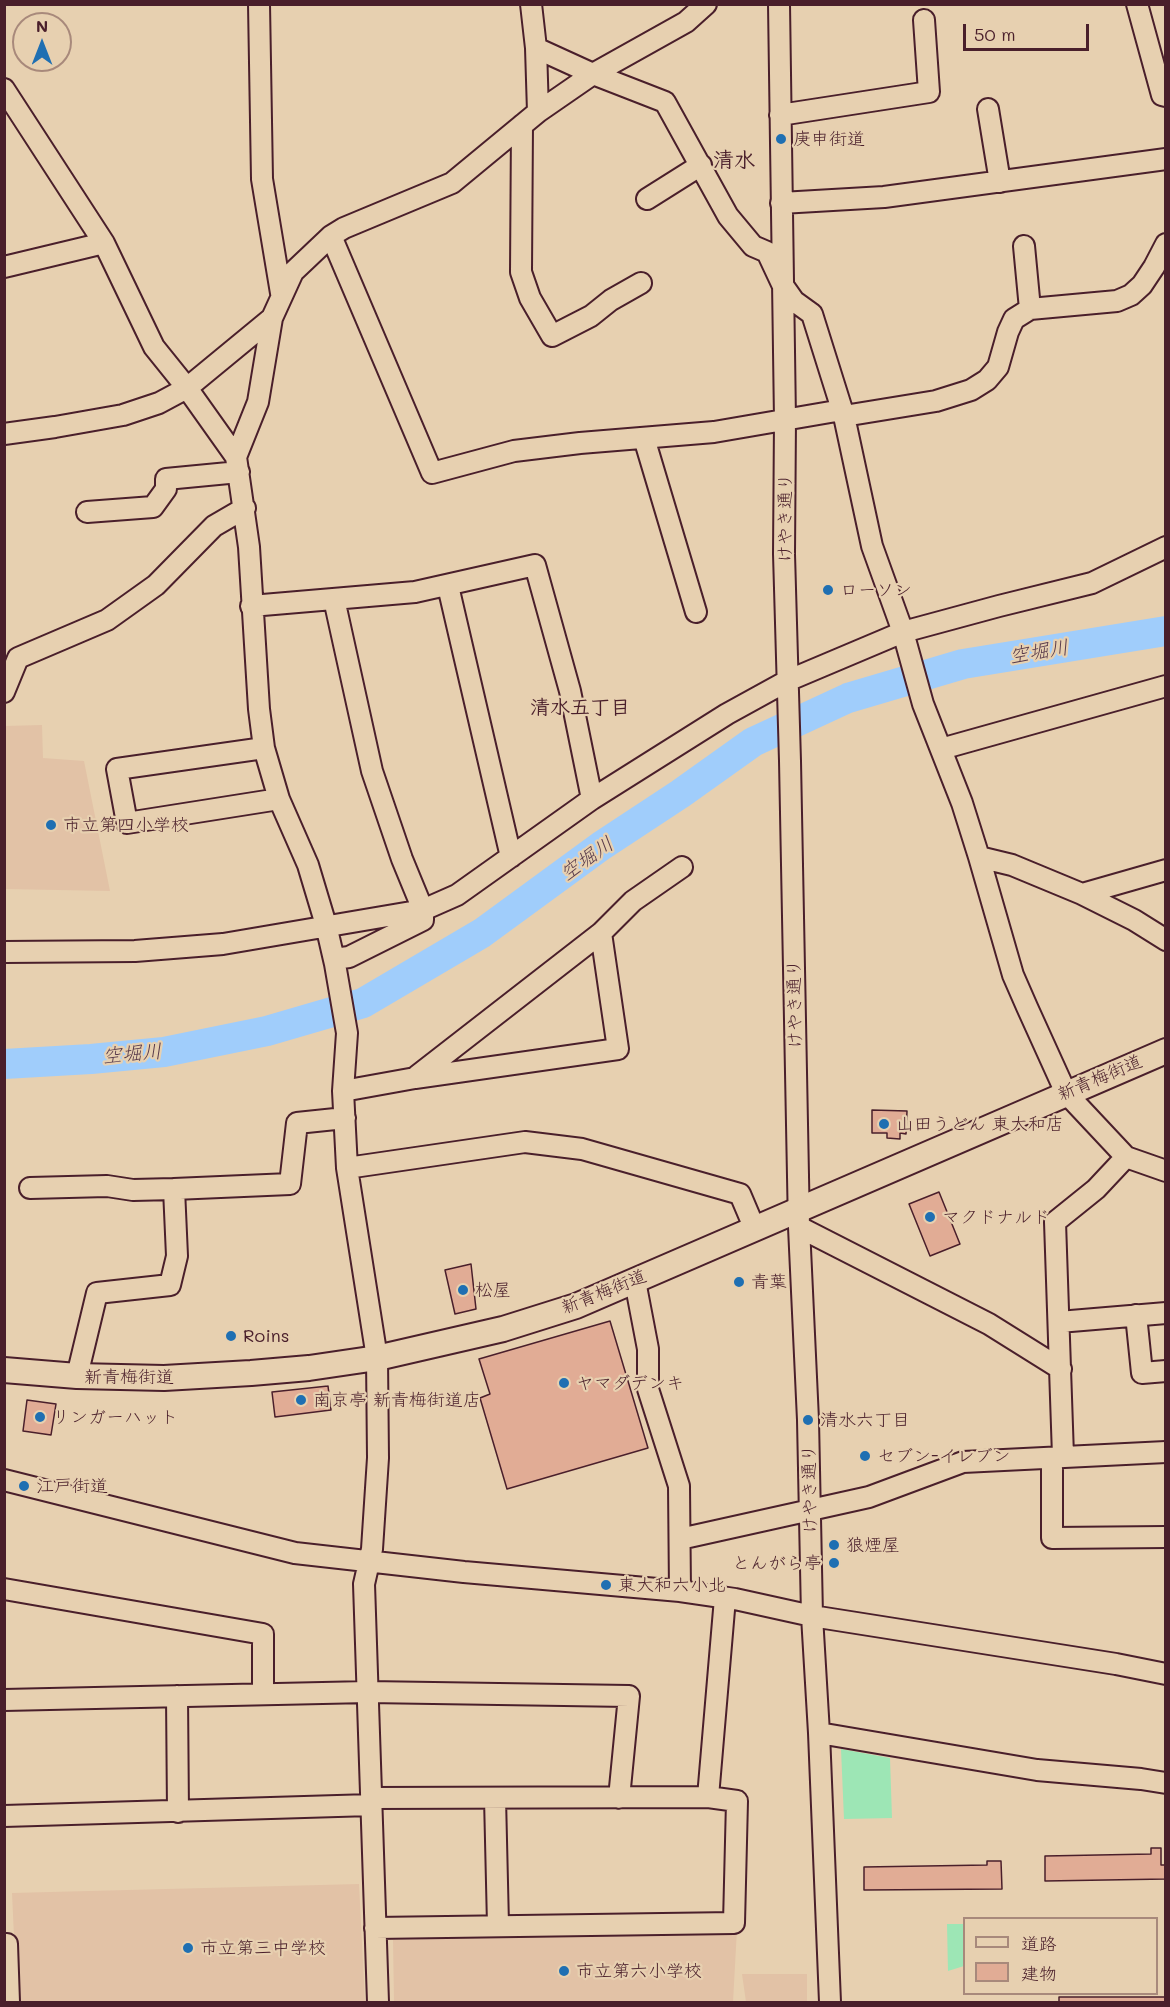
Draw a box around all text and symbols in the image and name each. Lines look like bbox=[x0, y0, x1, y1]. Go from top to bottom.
north arrow bbox=[12, 12, 72, 72]
scale bar bbox=[966, 12, 1092, 50]
text: N bbox=[36, 15, 48, 36]
text: 50 m bbox=[974, 22, 1016, 46]
place label: 庚申街道 bbox=[793, 128, 865, 150]
marker: 庚申街道 bbox=[774, 132, 788, 146]
district label: 清水 bbox=[713, 148, 755, 174]
street label: けやき通り bbox=[774, 473, 796, 563]
place label: ローソン bbox=[840, 579, 912, 601]
marker: ローソン bbox=[821, 583, 835, 597]
water label: 空堀川 bbox=[1007, 635, 1071, 669]
district label: 清水五丁目 bbox=[530, 696, 630, 720]
place label: 市立第四小学校 bbox=[63, 814, 189, 836]
marker: 市立第四小学校 bbox=[44, 818, 58, 832]
water label: 空堀川 bbox=[556, 832, 618, 886]
street label: けやき通り bbox=[783, 959, 807, 1049]
water label: 空堀川 bbox=[101, 1039, 163, 1069]
street label: 新青梅街道 bbox=[1054, 1050, 1146, 1106]
place label: 山田うどん 東大和店 bbox=[896, 1113, 1064, 1135]
marker: 山田うどん 東大和店 bbox=[877, 1117, 891, 1131]
place label: マクドナルド bbox=[942, 1206, 1050, 1228]
marker: マクドナルド bbox=[923, 1210, 937, 1224]
street label: 新青梅街道 bbox=[558, 1265, 650, 1319]
place label: 青葉 bbox=[751, 1271, 787, 1293]
marker: 青葉 bbox=[732, 1275, 746, 1289]
place label: 松屋 bbox=[475, 1279, 511, 1301]
marker: 松屋 bbox=[456, 1283, 470, 1297]
place label: Roins bbox=[243, 1325, 289, 1347]
marker: Roins bbox=[224, 1329, 238, 1343]
street label: 新青梅街道 bbox=[84, 1366, 174, 1388]
place label: ヤマダデンキ bbox=[576, 1372, 684, 1394]
marker: ヤマダデンキ bbox=[557, 1376, 571, 1390]
place label: 南京亭 新青梅街道店 bbox=[313, 1389, 481, 1411]
marker: 南京亭 新青梅街道店 bbox=[294, 1393, 308, 1407]
place label: リンガーハット bbox=[52, 1406, 178, 1428]
place label: 清水六丁目 bbox=[820, 1409, 910, 1431]
marker: リンガーハット bbox=[33, 1410, 47, 1424]
marker: 清水六丁目 bbox=[801, 1413, 815, 1427]
street label: けやき通り bbox=[798, 1444, 822, 1534]
place label: セブン-イレブン bbox=[877, 1445, 1011, 1467]
marker: セブン-イレブン bbox=[858, 1449, 872, 1463]
place label: 江戸街道 bbox=[36, 1475, 108, 1497]
marker: 江戸街道 bbox=[17, 1479, 31, 1493]
place label: 狼煙屋 bbox=[846, 1534, 900, 1556]
marker: 狼煙屋 bbox=[827, 1538, 841, 1552]
place label: とんがら亭 bbox=[732, 1552, 822, 1574]
marker: とんがら亭 bbox=[827, 1556, 841, 1570]
place label: 東大和六小北 bbox=[618, 1574, 726, 1596]
marker: 東大和六小北 bbox=[599, 1578, 613, 1592]
legend bbox=[963, 1917, 1158, 1995]
text: 道路 bbox=[1021, 1931, 1057, 1955]
place label: 市立第三中学校 bbox=[200, 1937, 326, 1959]
marker: 市立第三中学校 bbox=[181, 1941, 195, 1955]
place label: 市立第六小学校 bbox=[576, 1960, 702, 1982]
text: 建物 bbox=[1021, 1961, 1057, 1985]
marker: 市立第六小学校 bbox=[557, 1964, 571, 1978]

